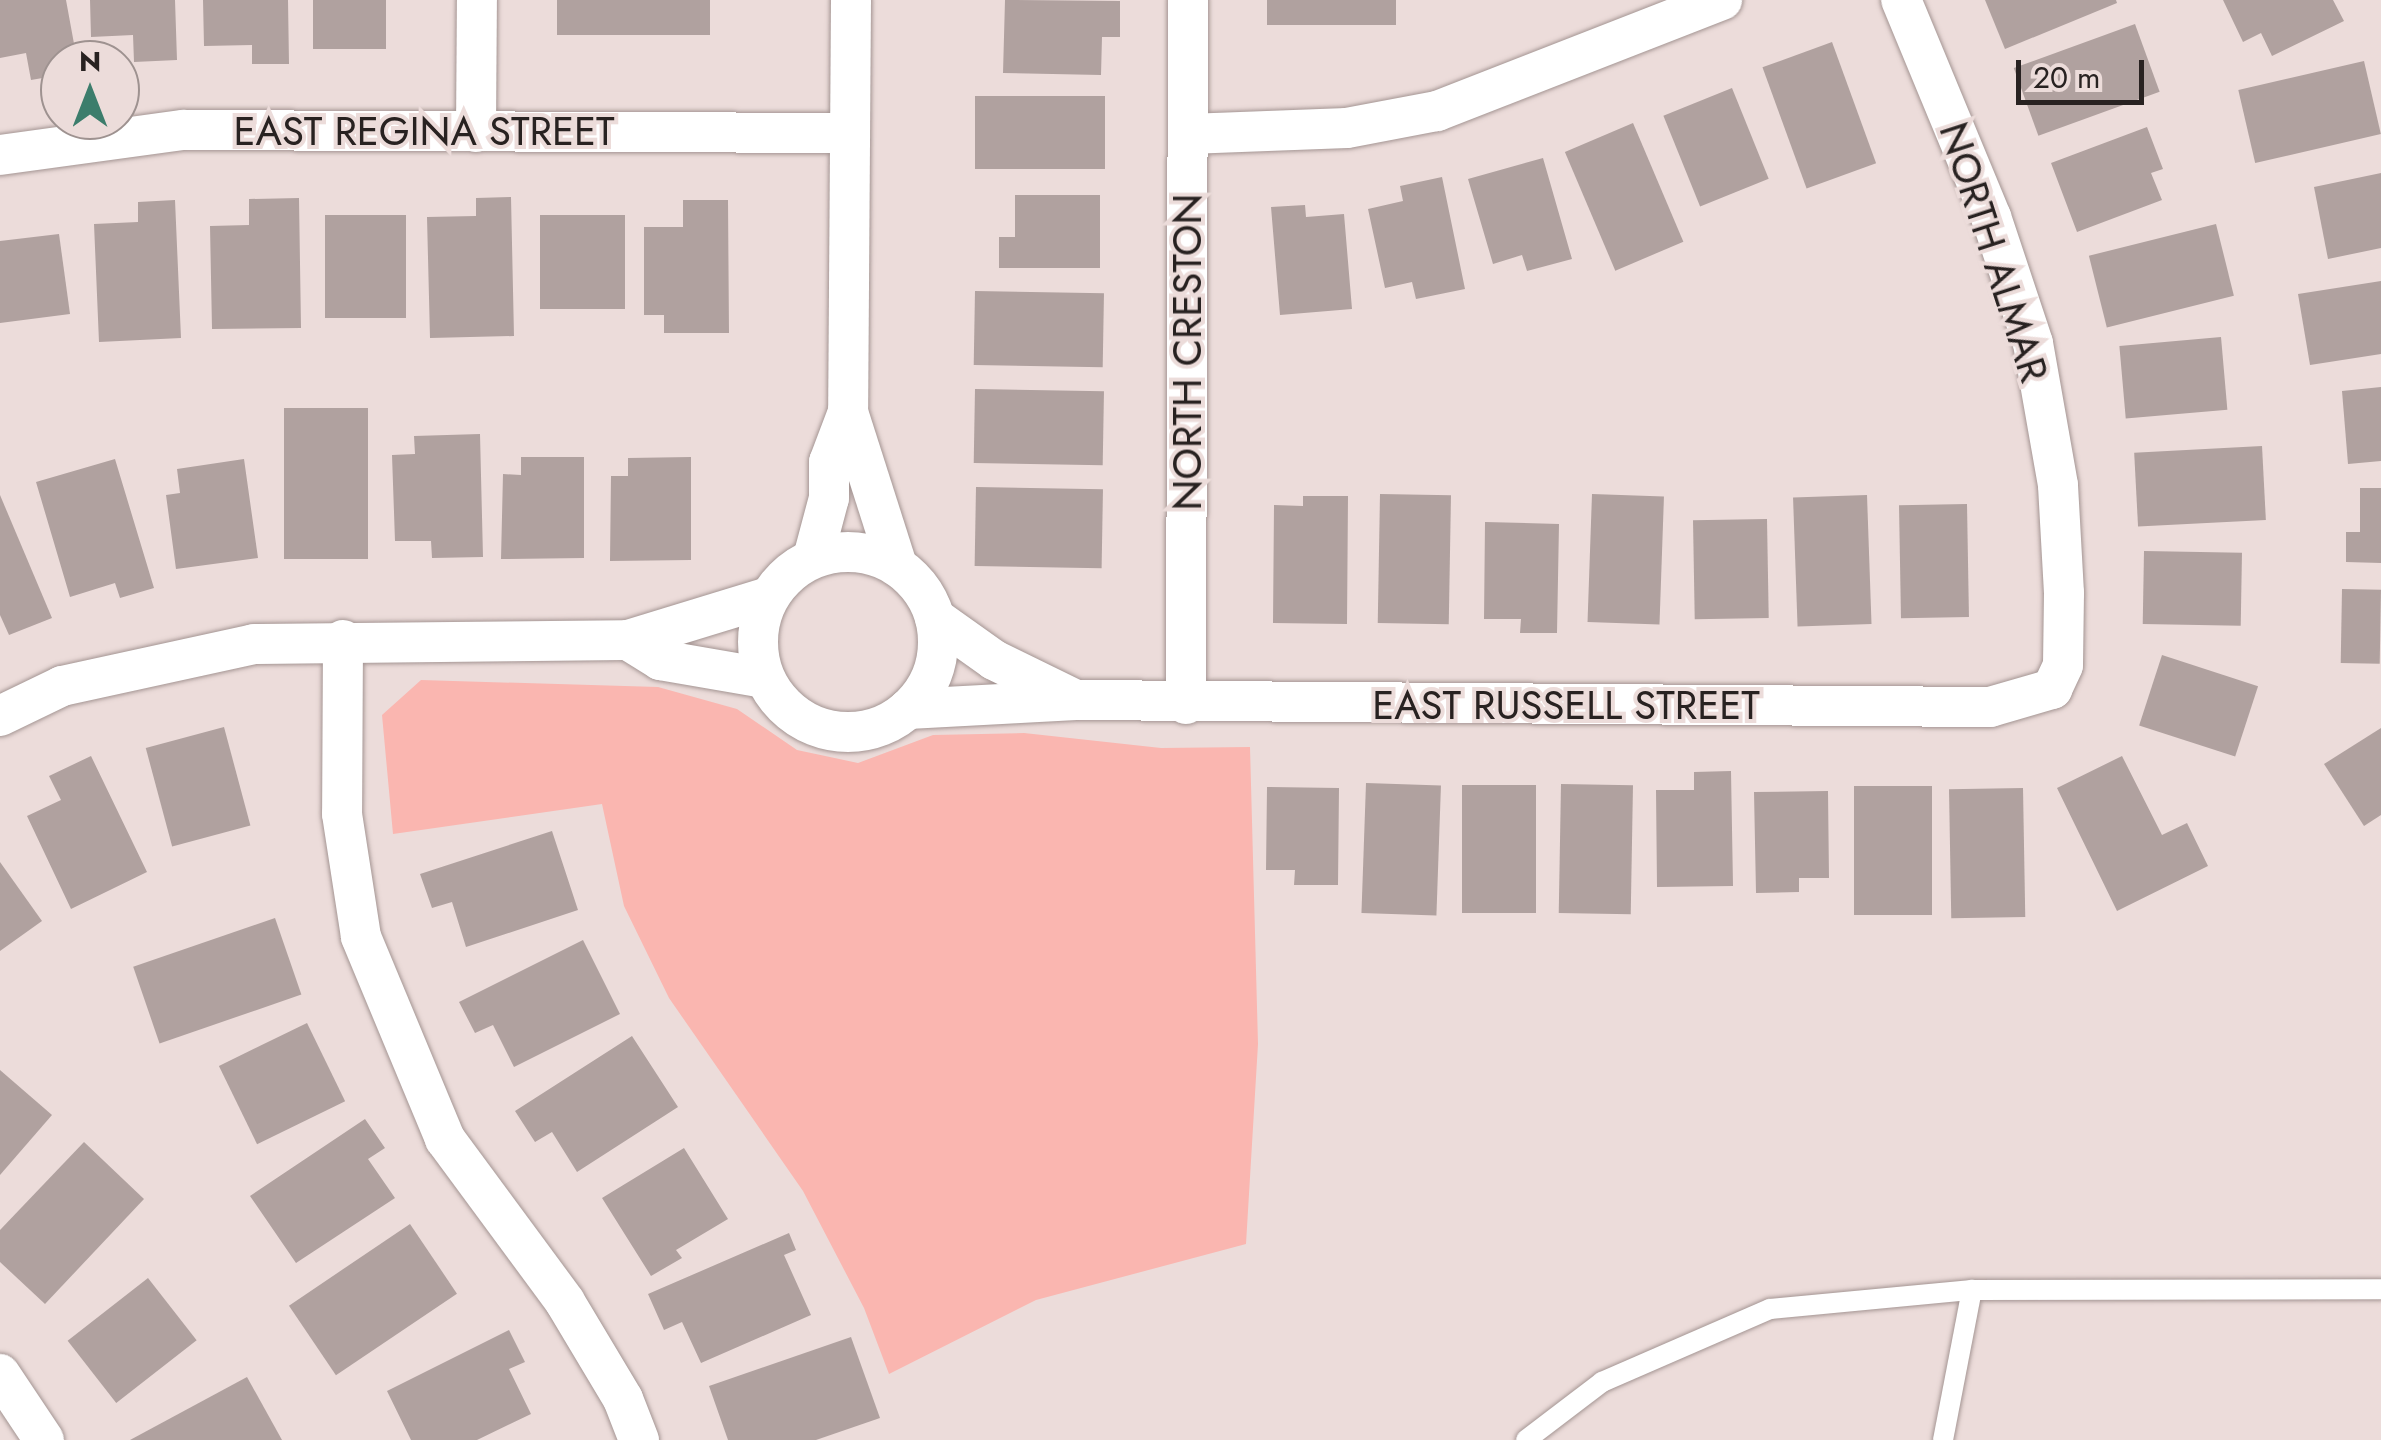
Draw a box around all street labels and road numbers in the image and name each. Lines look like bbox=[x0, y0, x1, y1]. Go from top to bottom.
street label: EAST REGINA STREET bbox=[233, 107, 615, 155]
street label: NORTH ALMAR bbox=[1929, 116, 2059, 388]
street label: NORTH CRESTON bbox=[1163, 193, 1211, 511]
street label: EAST RUSSELL STREET bbox=[1372, 681, 1760, 729]

